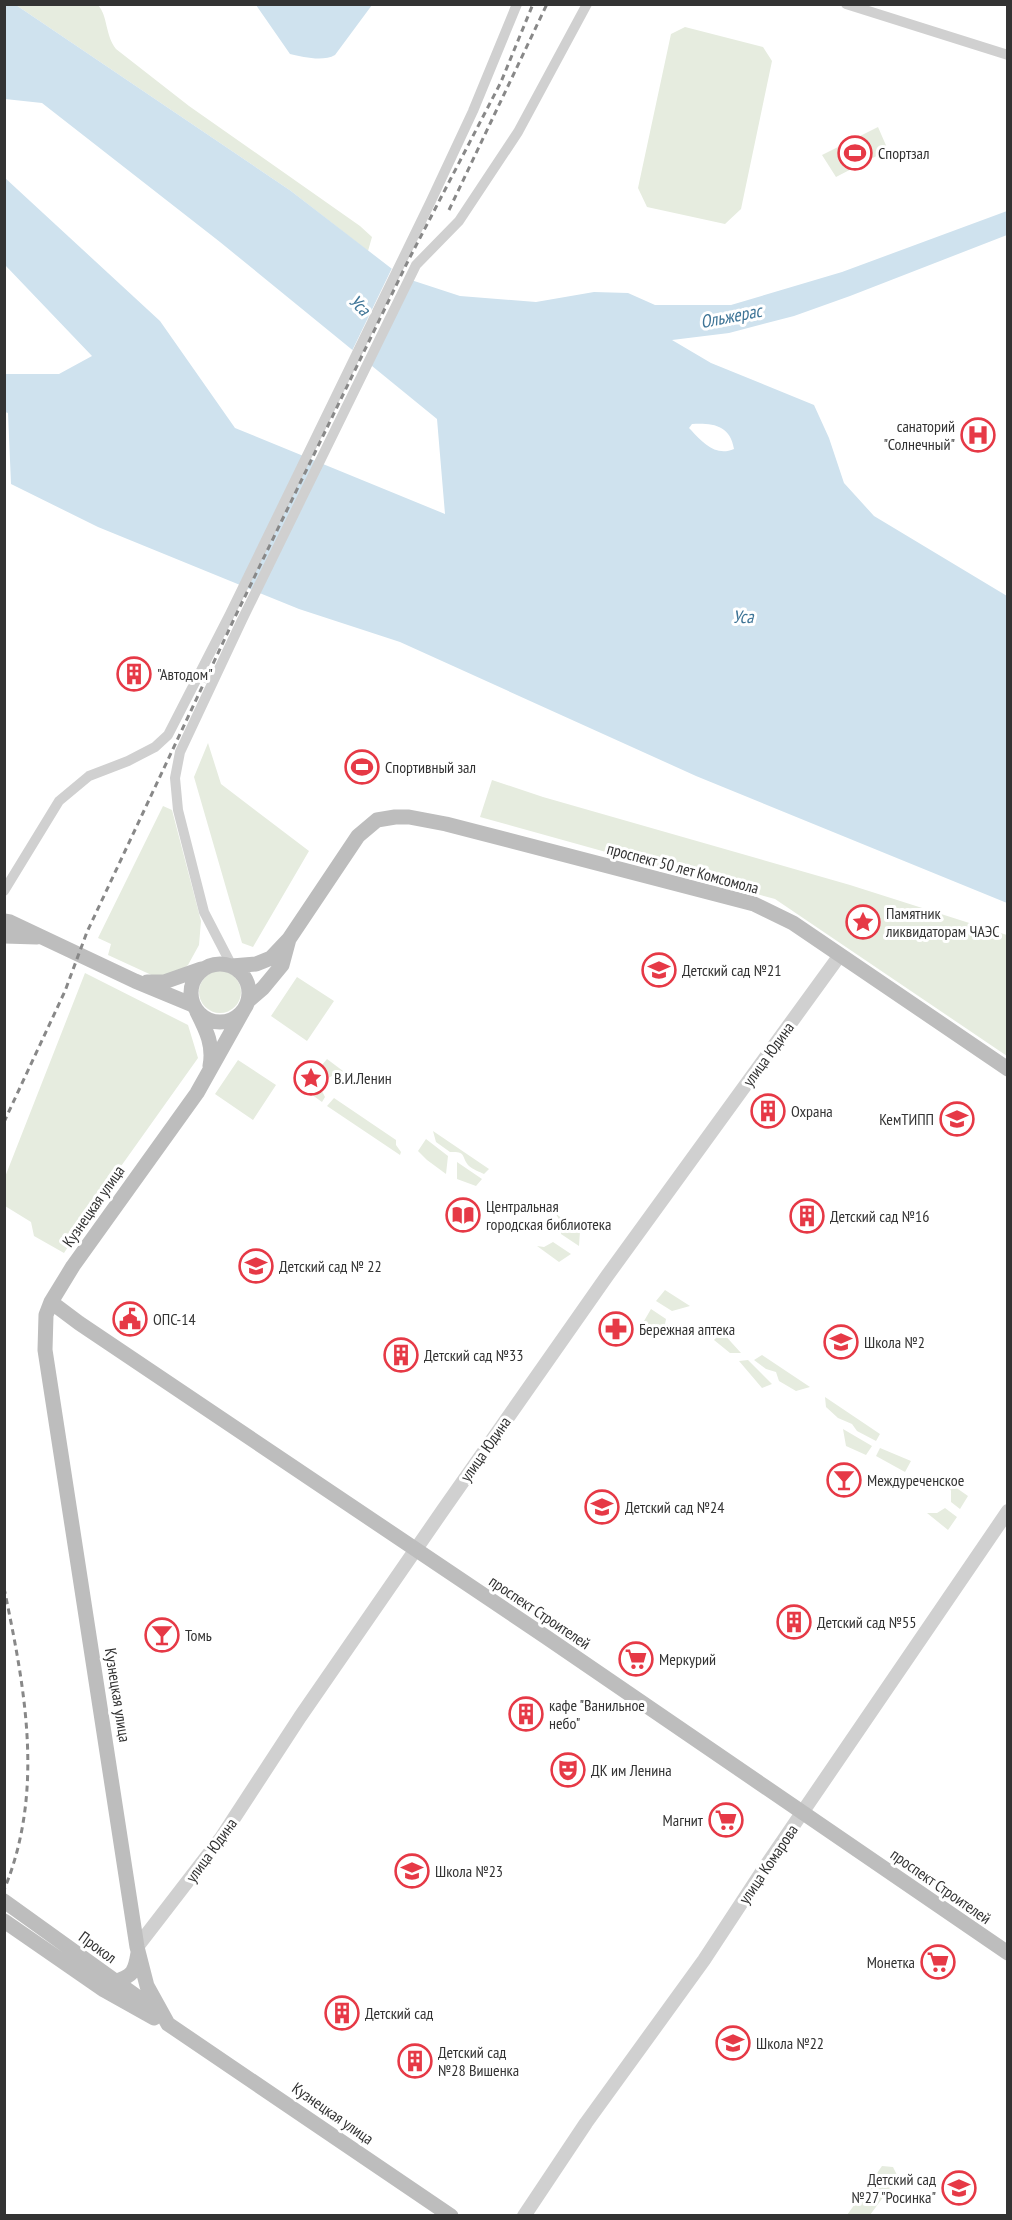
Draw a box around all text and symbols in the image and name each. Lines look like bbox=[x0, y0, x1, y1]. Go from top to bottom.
sports icon: Спортзал bbox=[837, 135, 873, 171]
place label: Спортзал bbox=[878, 143, 930, 163]
water label: Уса bbox=[345, 290, 376, 321]
water label: Ольжерас bbox=[698, 298, 766, 333]
place label: санаторий "Солнечный" bbox=[884, 416, 955, 454]
hospital icon: санаторий "Солнечный" bbox=[960, 417, 996, 453]
water label: Уса bbox=[733, 605, 754, 628]
building icon: "Автодом" bbox=[116, 656, 152, 692]
place label: "Автодом" bbox=[157, 664, 213, 684]
sports icon: Спортивный зал bbox=[344, 749, 380, 785]
place label: Спортивный зал bbox=[385, 757, 476, 777]
street label: проспект 50 лет Комсомола bbox=[605, 838, 761, 898]
place label: Памятник ликвидаторам ЧАЭС bbox=[885, 903, 1000, 941]
place icon: Памятник ликвидаторам ЧАЭС bbox=[845, 904, 881, 940]
school or university icon: Детский сад №21 bbox=[641, 952, 677, 988]
place label: Детский сад №21 bbox=[682, 960, 781, 980]
street label: улица Юдина bbox=[738, 1018, 798, 1090]
place icon: В.И.Ленин bbox=[293, 1060, 329, 1096]
place label: В.И.Ленин bbox=[334, 1068, 392, 1088]
building icon: Охрана bbox=[750, 1093, 786, 1129]
place label: Охрана bbox=[791, 1101, 833, 1121]
school or university icon: КемТИПП bbox=[939, 1101, 975, 1137]
place label: КемТИПП bbox=[879, 1109, 934, 1129]
street label: Кузнецкая улица bbox=[58, 1161, 128, 1251]
place label: Центральная городская библиотека bbox=[486, 1196, 611, 1234]
library icon: Центральная городская библиотека bbox=[445, 1197, 481, 1233]
building icon: Детский сад №16 bbox=[789, 1198, 825, 1234]
place label: Детский сад №16 bbox=[830, 1206, 929, 1226]
school or university icon: Детский сад № 22 bbox=[238, 1248, 274, 1284]
place label: Детский сад № 22 bbox=[279, 1256, 382, 1276]
public building icon: ОПС-14 bbox=[112, 1301, 148, 1337]
place label: ОПС-14 bbox=[153, 1309, 196, 1329]
pharmacy icon: Бережная аптека bbox=[598, 1311, 634, 1347]
place label: Бережная аптека bbox=[639, 1319, 735, 1339]
school or university icon: Школа №2 bbox=[823, 1324, 859, 1360]
place label: Школа №2 bbox=[864, 1332, 925, 1352]
building icon: Детский сад №33 bbox=[383, 1337, 419, 1373]
place label: Детский сад №33 bbox=[424, 1345, 523, 1365]
street label: улица Юдина bbox=[455, 1413, 515, 1485]
bar icon: Междуреченское bbox=[826, 1462, 862, 1498]
place label: Междуреченское bbox=[867, 1470, 964, 1490]
school or university icon: Детский сад №24 bbox=[584, 1489, 620, 1525]
place label: Детский сад №24 bbox=[625, 1497, 724, 1517]
street label: проспект Строителей bbox=[485, 1571, 595, 1653]
building icon: Детский сад №55 bbox=[776, 1604, 812, 1640]
place label: Детский сад №55 bbox=[817, 1612, 916, 1632]
bar icon: Томь bbox=[144, 1617, 180, 1653]
place label: Томь bbox=[185, 1625, 212, 1645]
supermarket icon: Меркурий bbox=[618, 1641, 654, 1677]
street label: Кузнецкая улица bbox=[101, 1647, 135, 1743]
place label: Меркурий bbox=[659, 1649, 716, 1669]
place label: кафе "Ванильное небо" bbox=[549, 1695, 645, 1733]
building icon: кафе "Ванильное небо" bbox=[508, 1696, 544, 1732]
theatre icon: ДК им Ленина bbox=[550, 1752, 586, 1788]
place label: ДК им Ленина bbox=[591, 1760, 672, 1780]
supermarket icon: Магнит bbox=[708, 1802, 744, 1838]
place label: Магнит bbox=[663, 1810, 704, 1830]
street label: улица Юдина bbox=[181, 1814, 241, 1886]
street label: улица Комарова bbox=[734, 1820, 802, 1908]
street label: проспект Строителей bbox=[887, 1844, 995, 1928]
school or university icon: Школа №23 bbox=[394, 1853, 430, 1889]
place label: Школа №23 bbox=[435, 1861, 503, 1881]
street label: Прокол bbox=[75, 1927, 121, 1967]
supermarket icon: Монетка bbox=[920, 1944, 956, 1980]
place label: Монетка bbox=[867, 1952, 915, 1972]
building icon: Детский сад bbox=[324, 1995, 360, 2031]
place label: Детский сад bbox=[365, 2003, 433, 2023]
school or university icon: Школа №22 bbox=[715, 2025, 751, 2061]
place label: Школа №22 bbox=[756, 2033, 824, 2053]
place label: Детский сад №28 Вишенка bbox=[438, 2042, 519, 2080]
building icon: Детский сад №28 Вишенка bbox=[397, 2043, 433, 2079]
street label: Кузнецкая улица bbox=[288, 2078, 378, 2148]
place label: Детский сад №27 "Росинка" bbox=[852, 2169, 936, 2207]
school or university icon: Детский сад №27 "Росинка" bbox=[941, 2170, 977, 2206]

